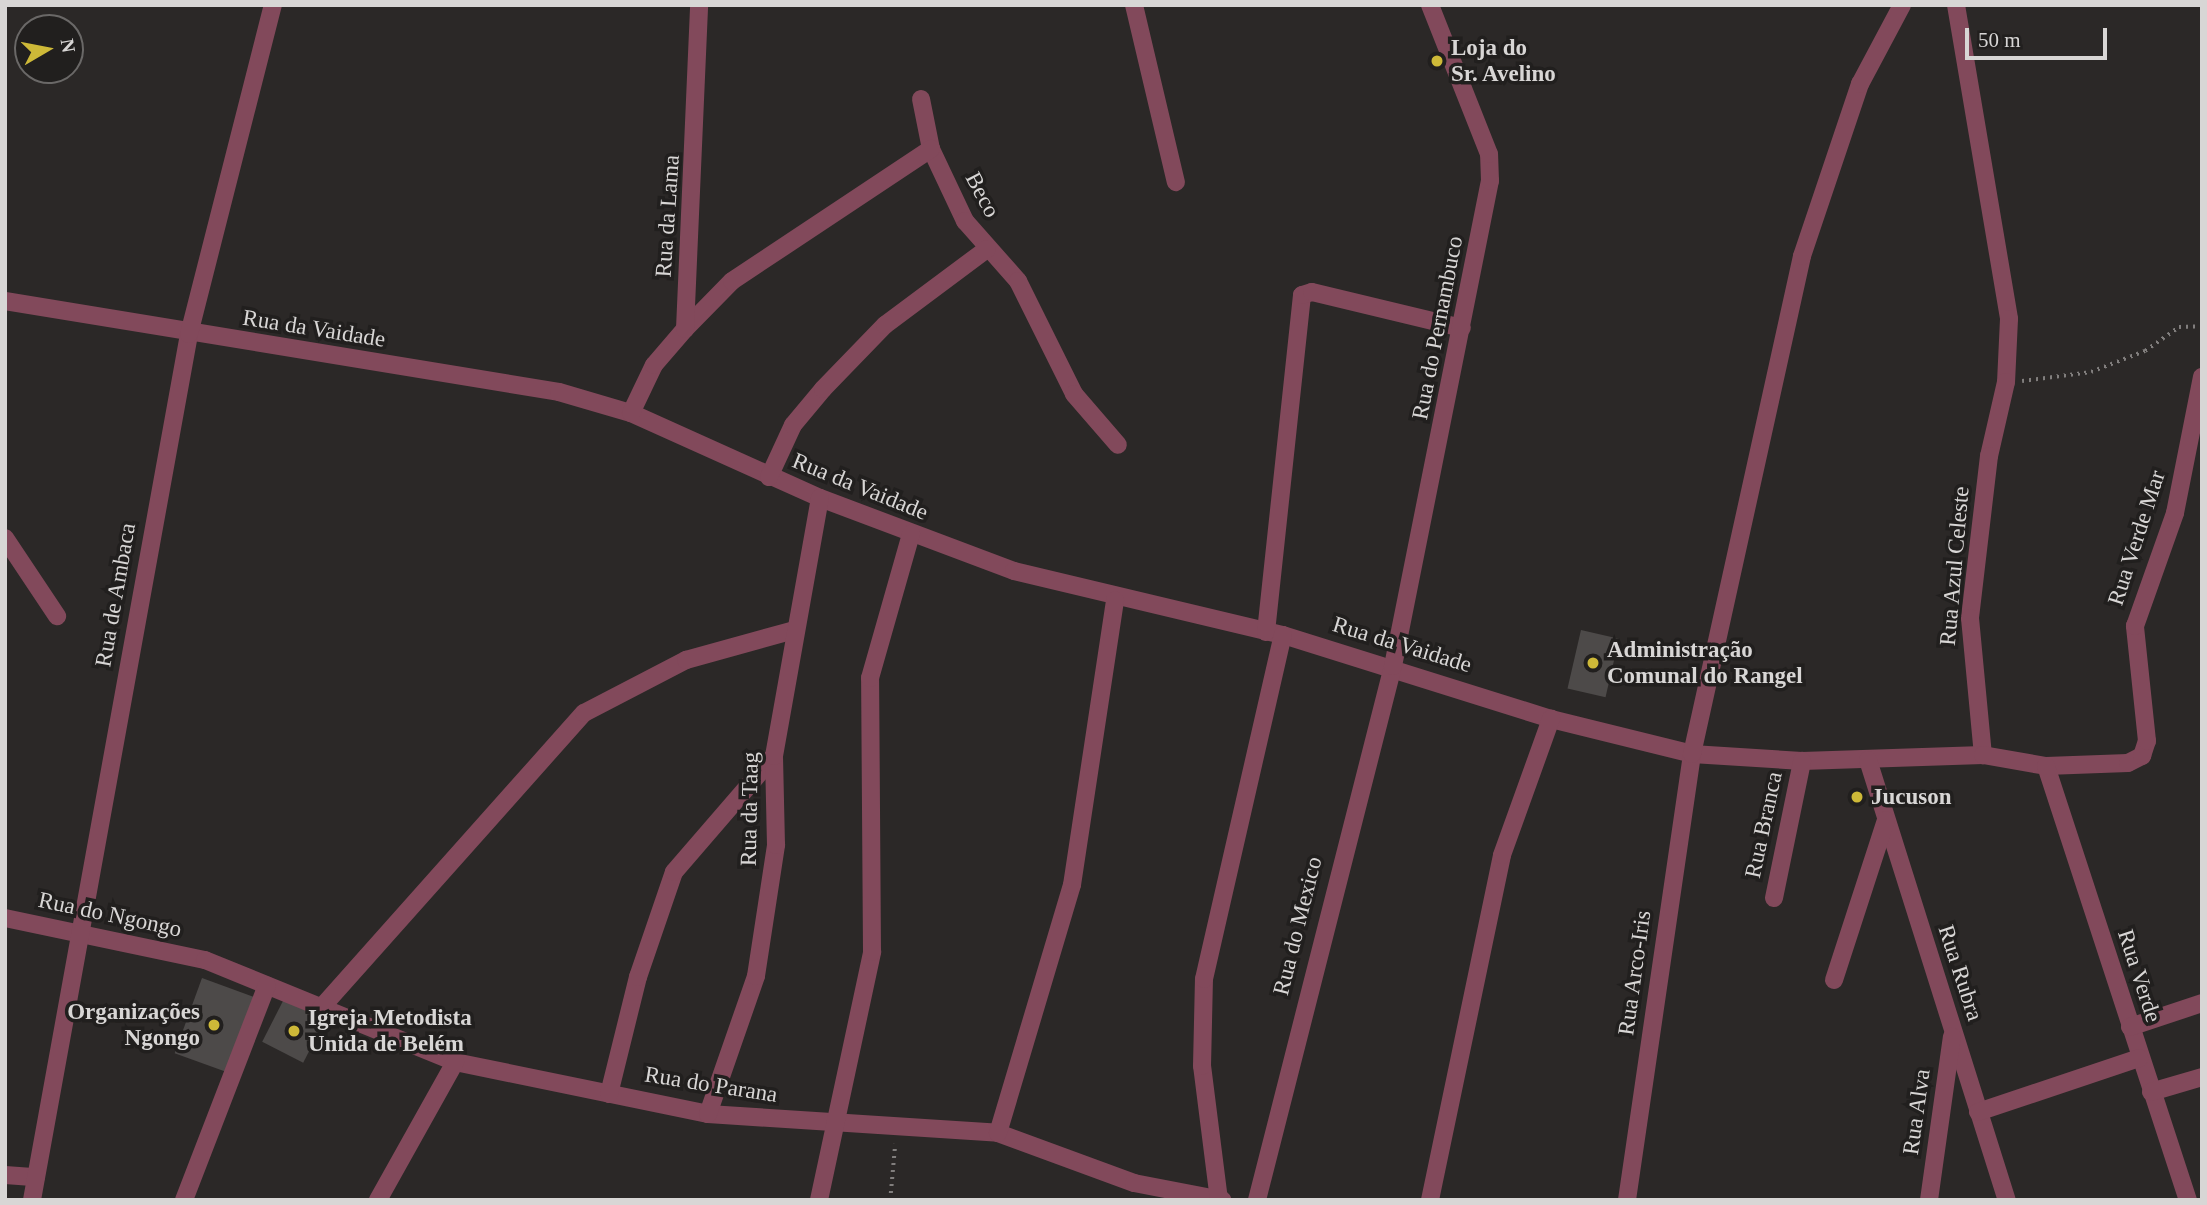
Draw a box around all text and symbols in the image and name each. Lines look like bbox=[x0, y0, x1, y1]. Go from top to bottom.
north arrow bbox=[14, 14, 84, 84]
scale bar bbox=[1969, 14, 2111, 58]
text: 50 m bbox=[1978, 28, 2021, 52]
place label: Loja do Sr. Avelino bbox=[1451, 34, 1557, 88]
text: N bbox=[57, 37, 80, 54]
marker: Loja do Sr. Avelino bbox=[1429, 53, 1445, 69]
street label: Rua da Lama bbox=[650, 154, 686, 278]
street label: Beco bbox=[959, 168, 1005, 222]
street label: Rua do Pernambuco bbox=[1407, 234, 1469, 422]
street label: Rua da Vaidade bbox=[241, 304, 387, 354]
street label: Rua da Vaidade bbox=[788, 447, 932, 527]
street label: Rua Verde Mar bbox=[2102, 467, 2172, 609]
street label: Rua Azul Celeste bbox=[1934, 485, 1976, 647]
street label: Rua de Ambaca bbox=[90, 520, 142, 670]
street label: Rua da Vaidade bbox=[1329, 611, 1475, 679]
place label: Administração Comunal do Rangel bbox=[1607, 636, 1803, 690]
marker: Administração Comunal do Rangel bbox=[1585, 655, 1601, 671]
street label: Rua da Taag bbox=[735, 751, 765, 867]
street label: Rua Branca bbox=[1739, 769, 1789, 881]
place label: Jucuson bbox=[1871, 783, 1952, 811]
marker: Jucuson bbox=[1849, 789, 1865, 805]
street label: Rua do Mexico bbox=[1267, 854, 1329, 998]
street label: Rua do Ngongo bbox=[36, 886, 184, 944]
street label: Rua Arco-Iris bbox=[1612, 908, 1658, 1038]
street label: Rua Rubra bbox=[1932, 922, 1988, 1024]
street label: Rua Verde bbox=[2111, 926, 2167, 1026]
place label: Organizações Ngongo bbox=[67, 998, 200, 1052]
place label: Igreja Metodista Unida de Belém bbox=[308, 1004, 472, 1058]
marker: Organizações Ngongo bbox=[206, 1017, 222, 1033]
marker: Igreja Metodista Unida de Belém bbox=[286, 1023, 302, 1039]
street label: Rua do Parana bbox=[643, 1061, 779, 1109]
street label: Rua Alva bbox=[1897, 1067, 1937, 1157]

